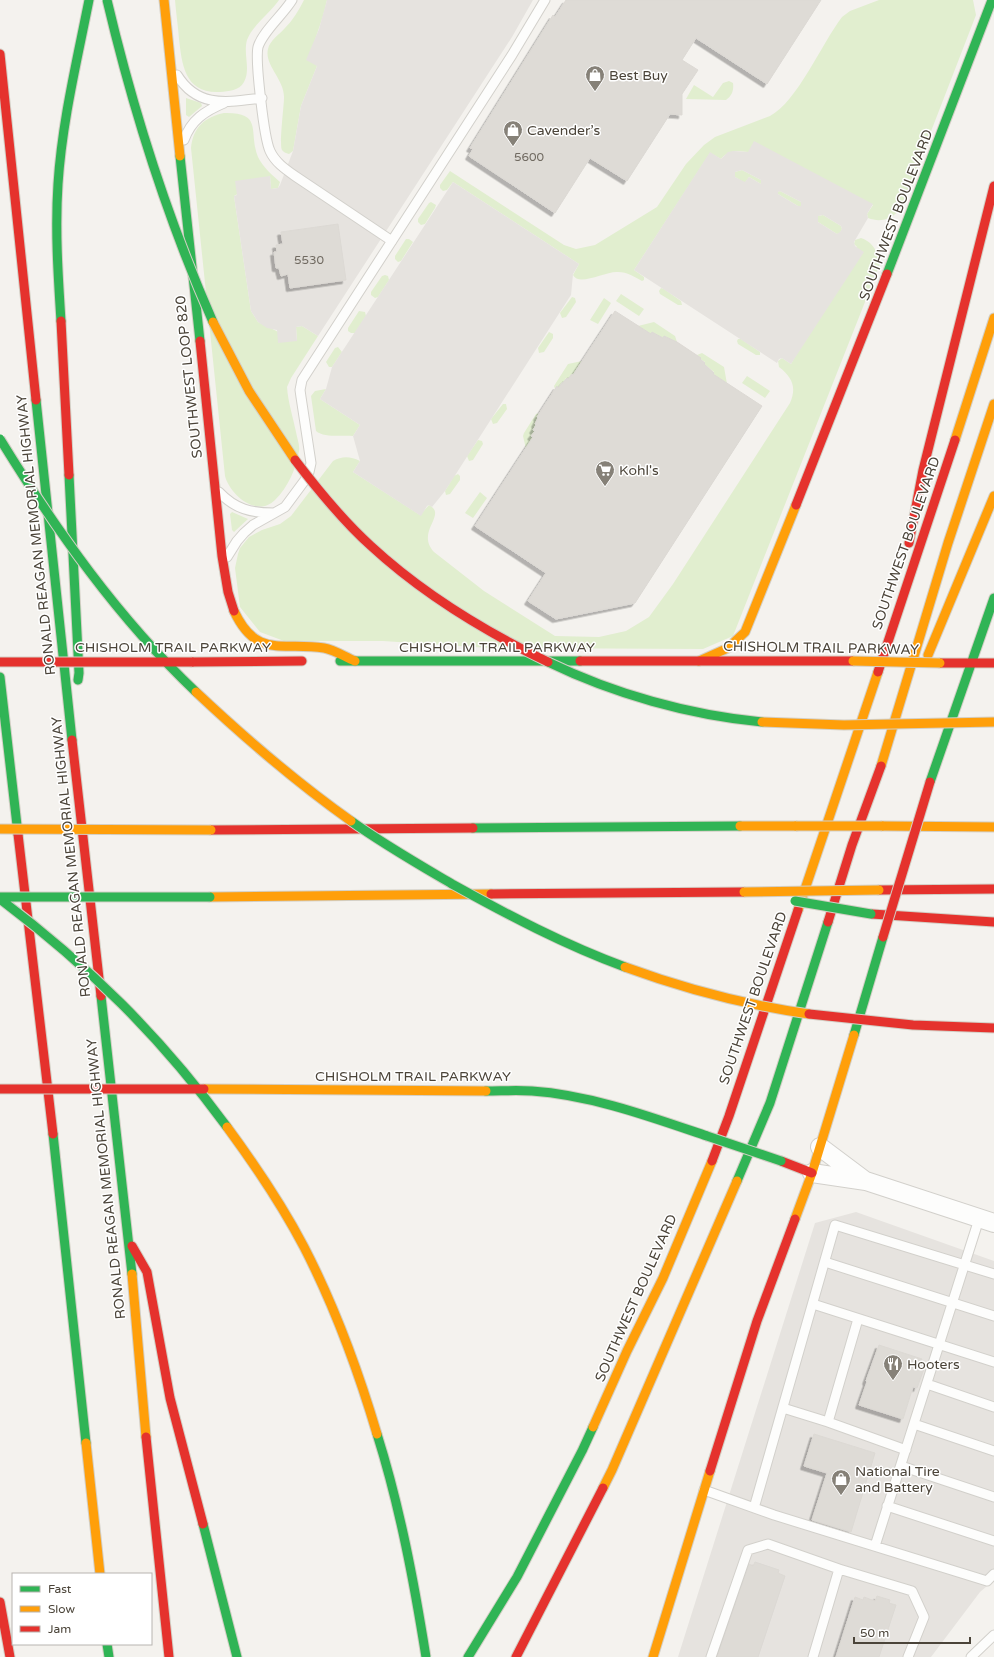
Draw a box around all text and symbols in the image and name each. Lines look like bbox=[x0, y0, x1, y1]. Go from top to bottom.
shop icon: Best Buy bbox=[584, 64, 606, 92]
place label: Best Buy bbox=[609, 67, 668, 84]
shop icon: Cavender’s bbox=[502, 119, 524, 147]
place label: Cavender’s bbox=[527, 122, 600, 139]
street label: SOUTHWEST BOULEVARD bbox=[855, 127, 937, 303]
house number: 5600 bbox=[514, 150, 545, 164]
house number: 5530 bbox=[294, 253, 325, 267]
street label: SOUTHWEST LOOP 820 bbox=[172, 295, 206, 459]
street label: RONALD REAGAN MEMORIAL HIGHWAY bbox=[13, 394, 59, 676]
street label: SOUTHWEST BOULEVARD bbox=[868, 454, 944, 632]
supermarket icon: Kohl's bbox=[594, 459, 616, 487]
place label: Kohl's bbox=[619, 462, 659, 479]
street label: CHISHOLM TRAIL PARKWAY bbox=[723, 638, 919, 658]
street label: CHISHOLM TRAIL PARKWAY bbox=[75, 639, 271, 656]
street label: CHISHOLM TRAIL PARKWAY bbox=[399, 639, 595, 656]
street label: RONALD REAGAN MEMORIAL HIGHWAY bbox=[48, 716, 94, 998]
street label: SOUTHWEST BOULEVARD bbox=[715, 909, 791, 1087]
street label: RONALD REAGAN MEMORIAL HIGHWAY bbox=[83, 1038, 129, 1320]
street label: CHISHOLM TRAIL PARKWAY bbox=[315, 1068, 511, 1085]
street label: SOUTHWEST BOULEVARD bbox=[591, 1212, 681, 1384]
restaurant icon: Hooters bbox=[882, 1353, 904, 1381]
place label: Hooters bbox=[907, 1356, 960, 1373]
place label: National Tire and Battery bbox=[855, 1463, 940, 1496]
shop icon: National Tire and Battery bbox=[830, 1468, 852, 1496]
legend bbox=[12, 1573, 152, 1645]
text: Fast bbox=[48, 1582, 72, 1596]
text: Slow bbox=[48, 1602, 75, 1616]
scale bar bbox=[854, 1619, 970, 1645]
text: Jam bbox=[48, 1622, 71, 1636]
text: 50 m bbox=[860, 1626, 889, 1640]

